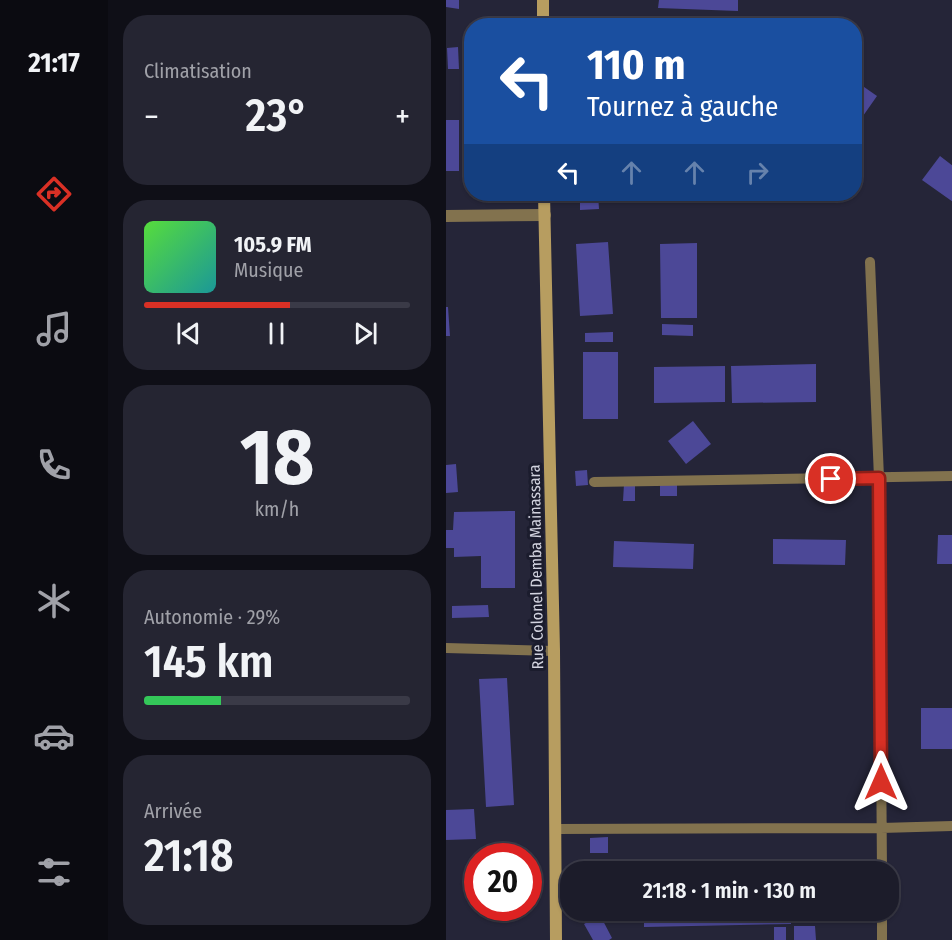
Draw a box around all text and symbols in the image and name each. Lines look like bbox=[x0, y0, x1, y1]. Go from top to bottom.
text: 110 m bbox=[587, 40, 686, 90]
icon: left bbox=[488, 42, 566, 120]
text: 21:17 bbox=[28, 47, 80, 79]
text: Climatisation bbox=[144, 59, 252, 83]
text: 23° bbox=[246, 89, 308, 143]
text: Tournez à gauche bbox=[587, 91, 778, 123]
text: − bbox=[144, 97, 159, 137]
text: + bbox=[395, 97, 410, 137]
icon: left bbox=[552, 156, 585, 189]
icon: ahead bbox=[615, 156, 648, 189]
icon: ahead bbox=[678, 156, 711, 189]
icon: right bbox=[741, 156, 774, 189]
icon: directions bbox=[33, 173, 75, 215]
text: 105.9 FM bbox=[234, 231, 312, 258]
text: Musique bbox=[234, 258, 303, 282]
icon: music bbox=[33, 308, 75, 350]
icon: previous bbox=[172, 317, 205, 350]
icon: pause bbox=[260, 317, 293, 350]
icon: next bbox=[349, 317, 382, 350]
text: 18 bbox=[240, 411, 314, 505]
icon: phone bbox=[33, 444, 75, 486]
pin bbox=[805, 453, 856, 504]
icon: arrive bbox=[814, 462, 847, 495]
street label: Rue Colonel Demba Mainassara bbox=[525, 464, 547, 670]
text: km/h bbox=[255, 497, 299, 521]
icon: climate bbox=[33, 580, 75, 622]
text: Autonomie · 29% bbox=[144, 605, 280, 629]
text: 145 km bbox=[144, 635, 273, 689]
icon: car bbox=[33, 715, 75, 757]
position arrow bbox=[849, 750, 913, 814]
text: Arrivée bbox=[144, 799, 202, 823]
text: 21:18 bbox=[144, 829, 233, 883]
speed limit sign: 20 bbox=[464, 843, 542, 921]
icon: filters bbox=[33, 851, 75, 893]
text: 21:18 · 1 min · 130 m bbox=[643, 877, 816, 904]

